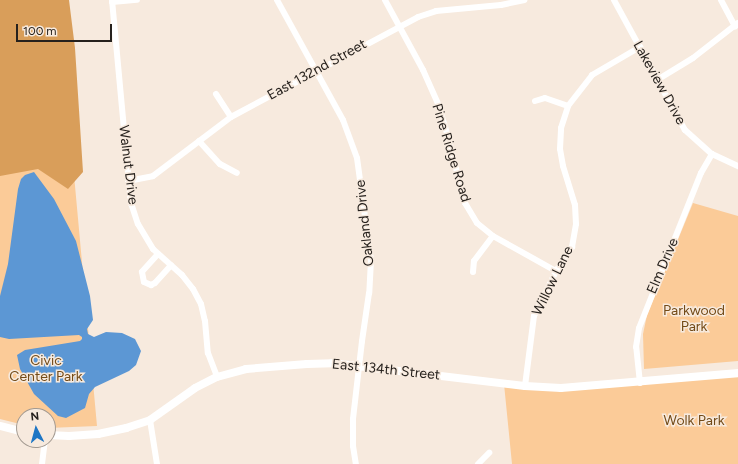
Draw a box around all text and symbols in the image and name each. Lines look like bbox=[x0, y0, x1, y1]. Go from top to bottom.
scale bar bbox=[18, 16, 114, 42]
text: 100 m bbox=[23, 24, 57, 38]
street label: East 132nd Street bbox=[265, 36, 369, 104]
street label: Lakeview Drive bbox=[629, 38, 689, 128]
street label: Pine Ridge Road bbox=[428, 102, 474, 204]
street label: Walnut Drive bbox=[115, 124, 141, 206]
street label: Oakland Drive bbox=[352, 179, 378, 267]
street label: Elm Drive bbox=[644, 236, 682, 296]
street label: Willow Lane bbox=[529, 244, 577, 318]
park label: Parkwood Park bbox=[663, 303, 725, 336]
park label: Civic Center Park bbox=[9, 353, 83, 386]
street label: East 134th Street bbox=[331, 356, 441, 384]
north arrow bbox=[16, 408, 56, 448]
text: N bbox=[30, 410, 40, 423]
park label: Wolk Park bbox=[664, 413, 724, 429]

